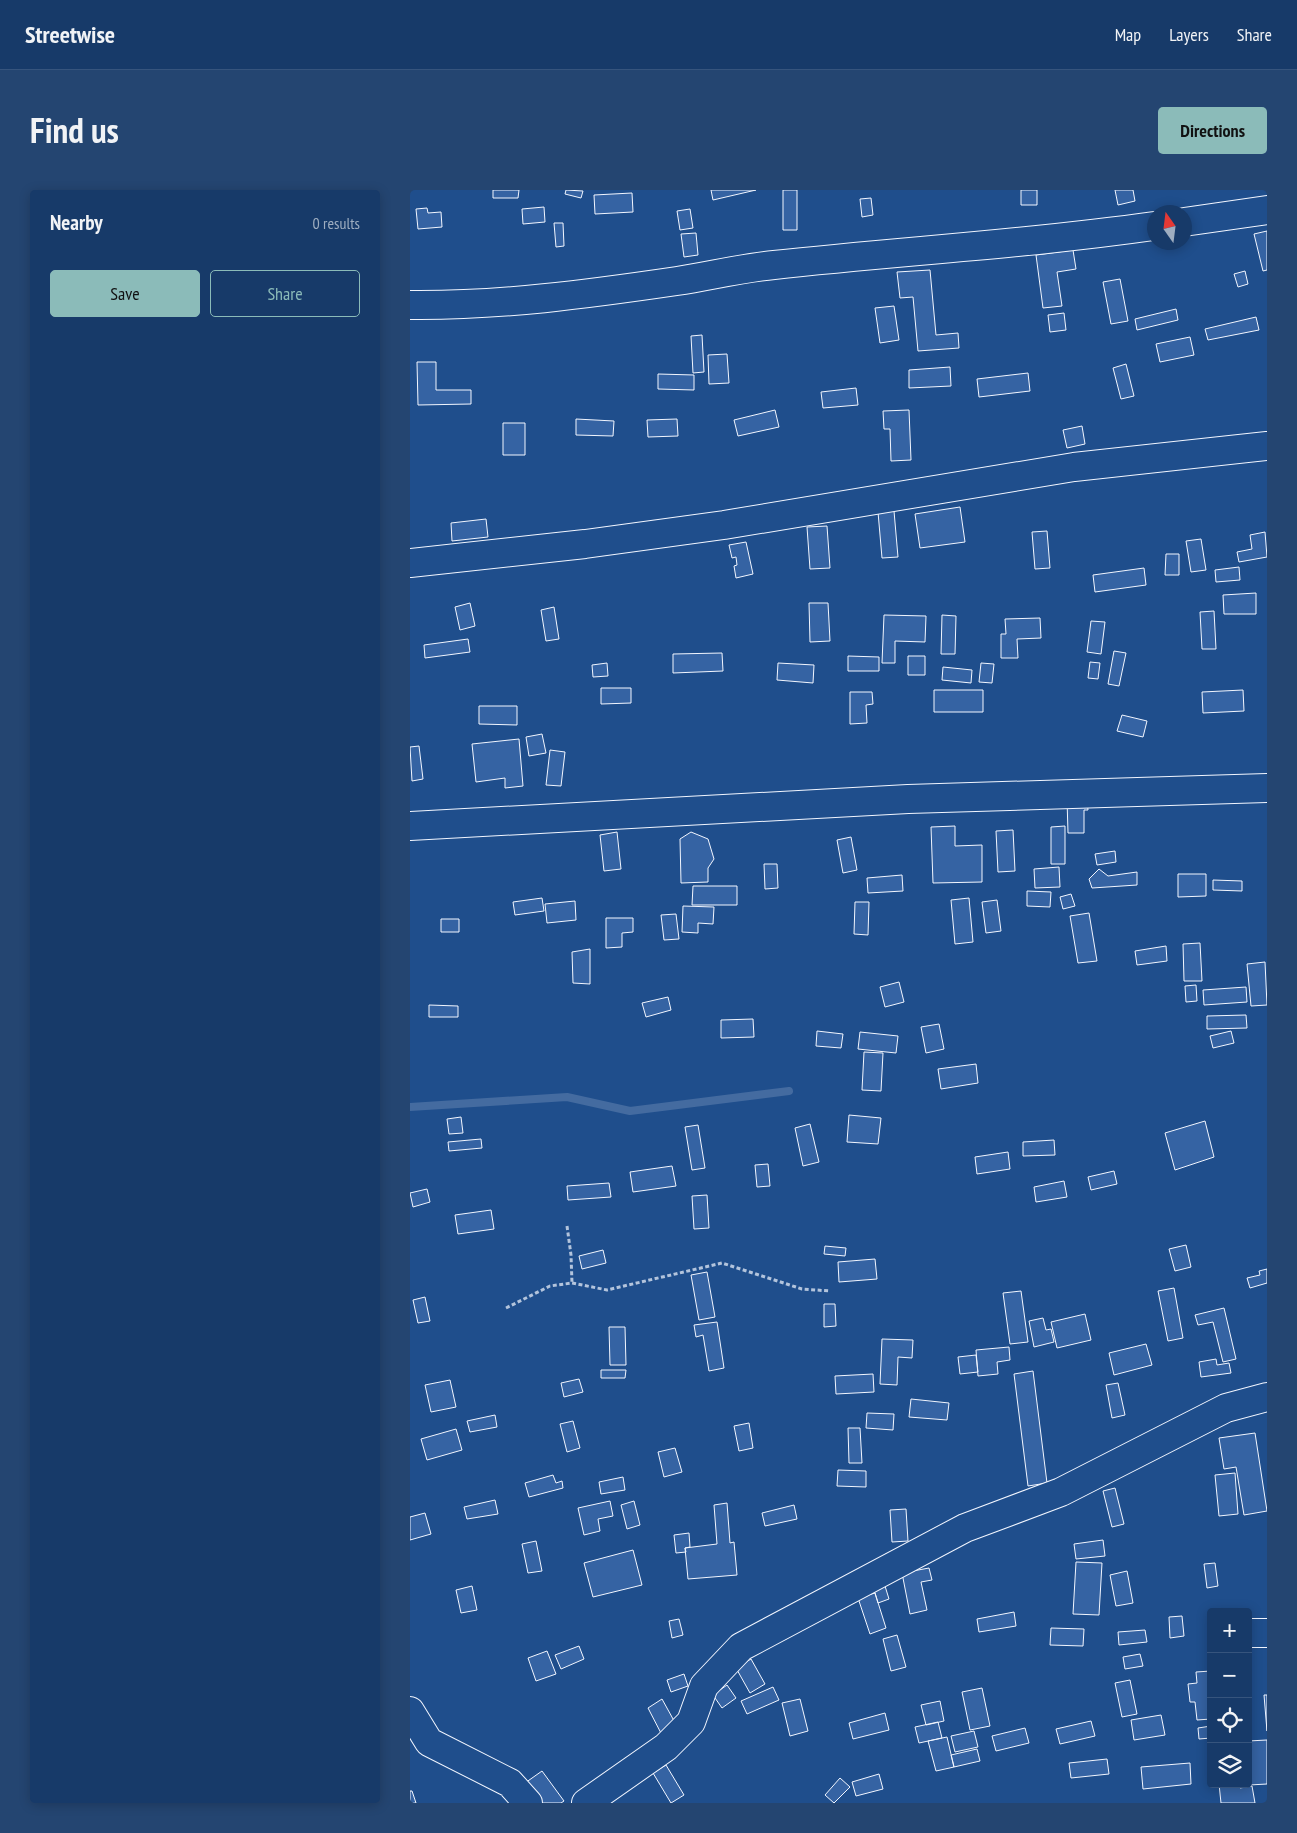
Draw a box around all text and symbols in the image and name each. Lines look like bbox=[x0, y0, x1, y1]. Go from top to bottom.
text: Streetwise bbox=[25, 19, 115, 50]
text: Map bbox=[1115, 23, 1141, 46]
text: Layers bbox=[1169, 23, 1209, 46]
text: Share bbox=[1237, 23, 1272, 46]
text: Find us bbox=[30, 107, 119, 153]
button: Directions bbox=[1158, 107, 1267, 154]
north arrow bbox=[1147, 205, 1192, 250]
text: Nearby bbox=[50, 209, 103, 236]
text: 0 results bbox=[313, 213, 360, 233]
button: Save bbox=[50, 270, 200, 317]
button: Share bbox=[210, 270, 360, 317]
map controls bbox=[1207, 1608, 1252, 1788]
button: + bbox=[1207, 1608, 1252, 1653]
button: − bbox=[1207, 1653, 1252, 1698]
button: locate bbox=[1207, 1698, 1252, 1743]
button: layers bbox=[1207, 1743, 1252, 1788]

